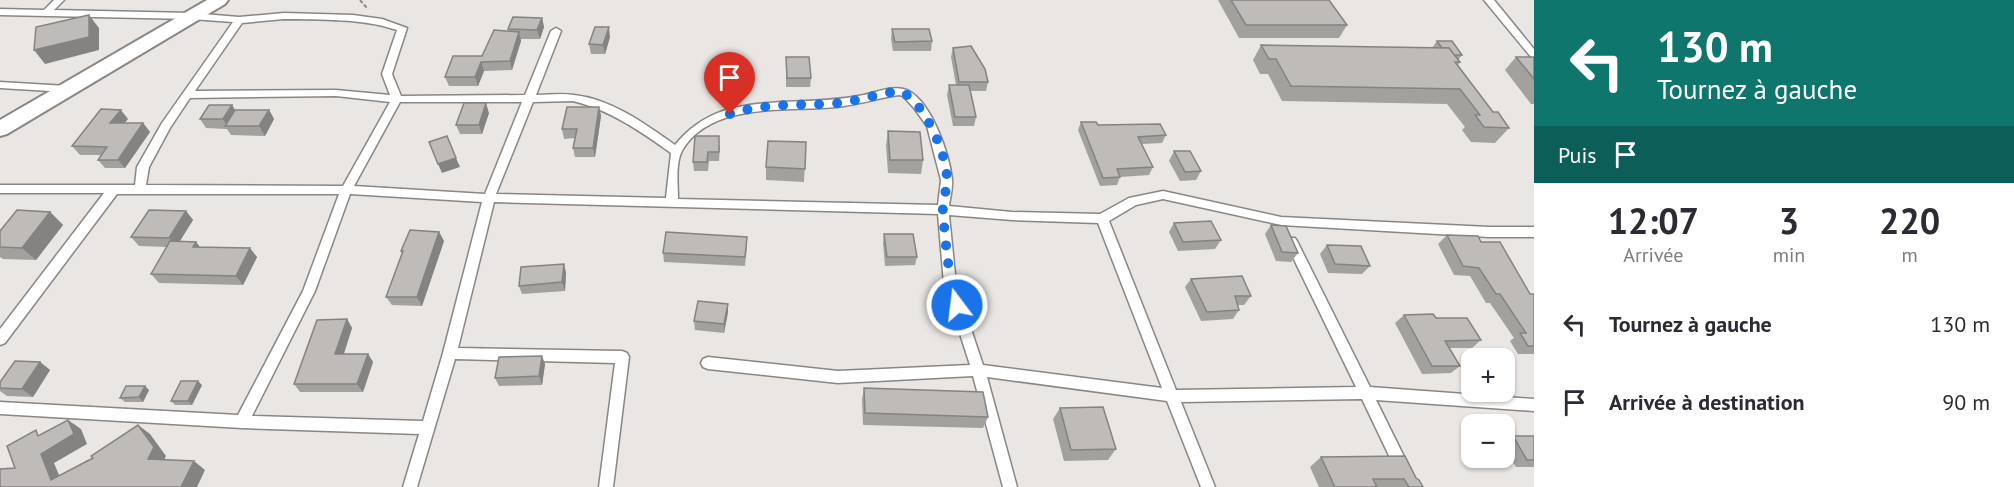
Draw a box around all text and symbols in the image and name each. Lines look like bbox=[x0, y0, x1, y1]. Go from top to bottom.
text: 130 m bbox=[1657, 19, 1773, 74]
icon: left bbox=[1558, 24, 1636, 102]
pin bbox=[704, 52, 755, 114]
icon: arrive bbox=[713, 61, 746, 94]
text: Tournez à gauche bbox=[1657, 72, 1857, 106]
icon: arrive bbox=[1609, 138, 1642, 171]
text: Puis bbox=[1558, 141, 1597, 169]
text: 12:07 bbox=[1608, 197, 1699, 244]
text: 3 bbox=[1779, 197, 1799, 244]
text: 220 bbox=[1879, 197, 1940, 244]
text: Arrivée bbox=[1623, 242, 1683, 268]
text: min bbox=[1773, 242, 1805, 268]
text: m bbox=[1902, 242, 1918, 268]
position arrow bbox=[925, 273, 989, 337]
icon: left bbox=[1558, 308, 1591, 341]
text: Tournez à gauche bbox=[1609, 310, 1772, 338]
text: 130 m bbox=[1930, 310, 1990, 338]
map controls bbox=[1461, 348, 1515, 468]
button: + bbox=[1461, 348, 1515, 402]
icon: arrive bbox=[1558, 386, 1591, 419]
text: Arrivée à destination bbox=[1609, 388, 1805, 416]
text: 90 m bbox=[1942, 388, 1990, 416]
button: − bbox=[1461, 414, 1515, 468]

